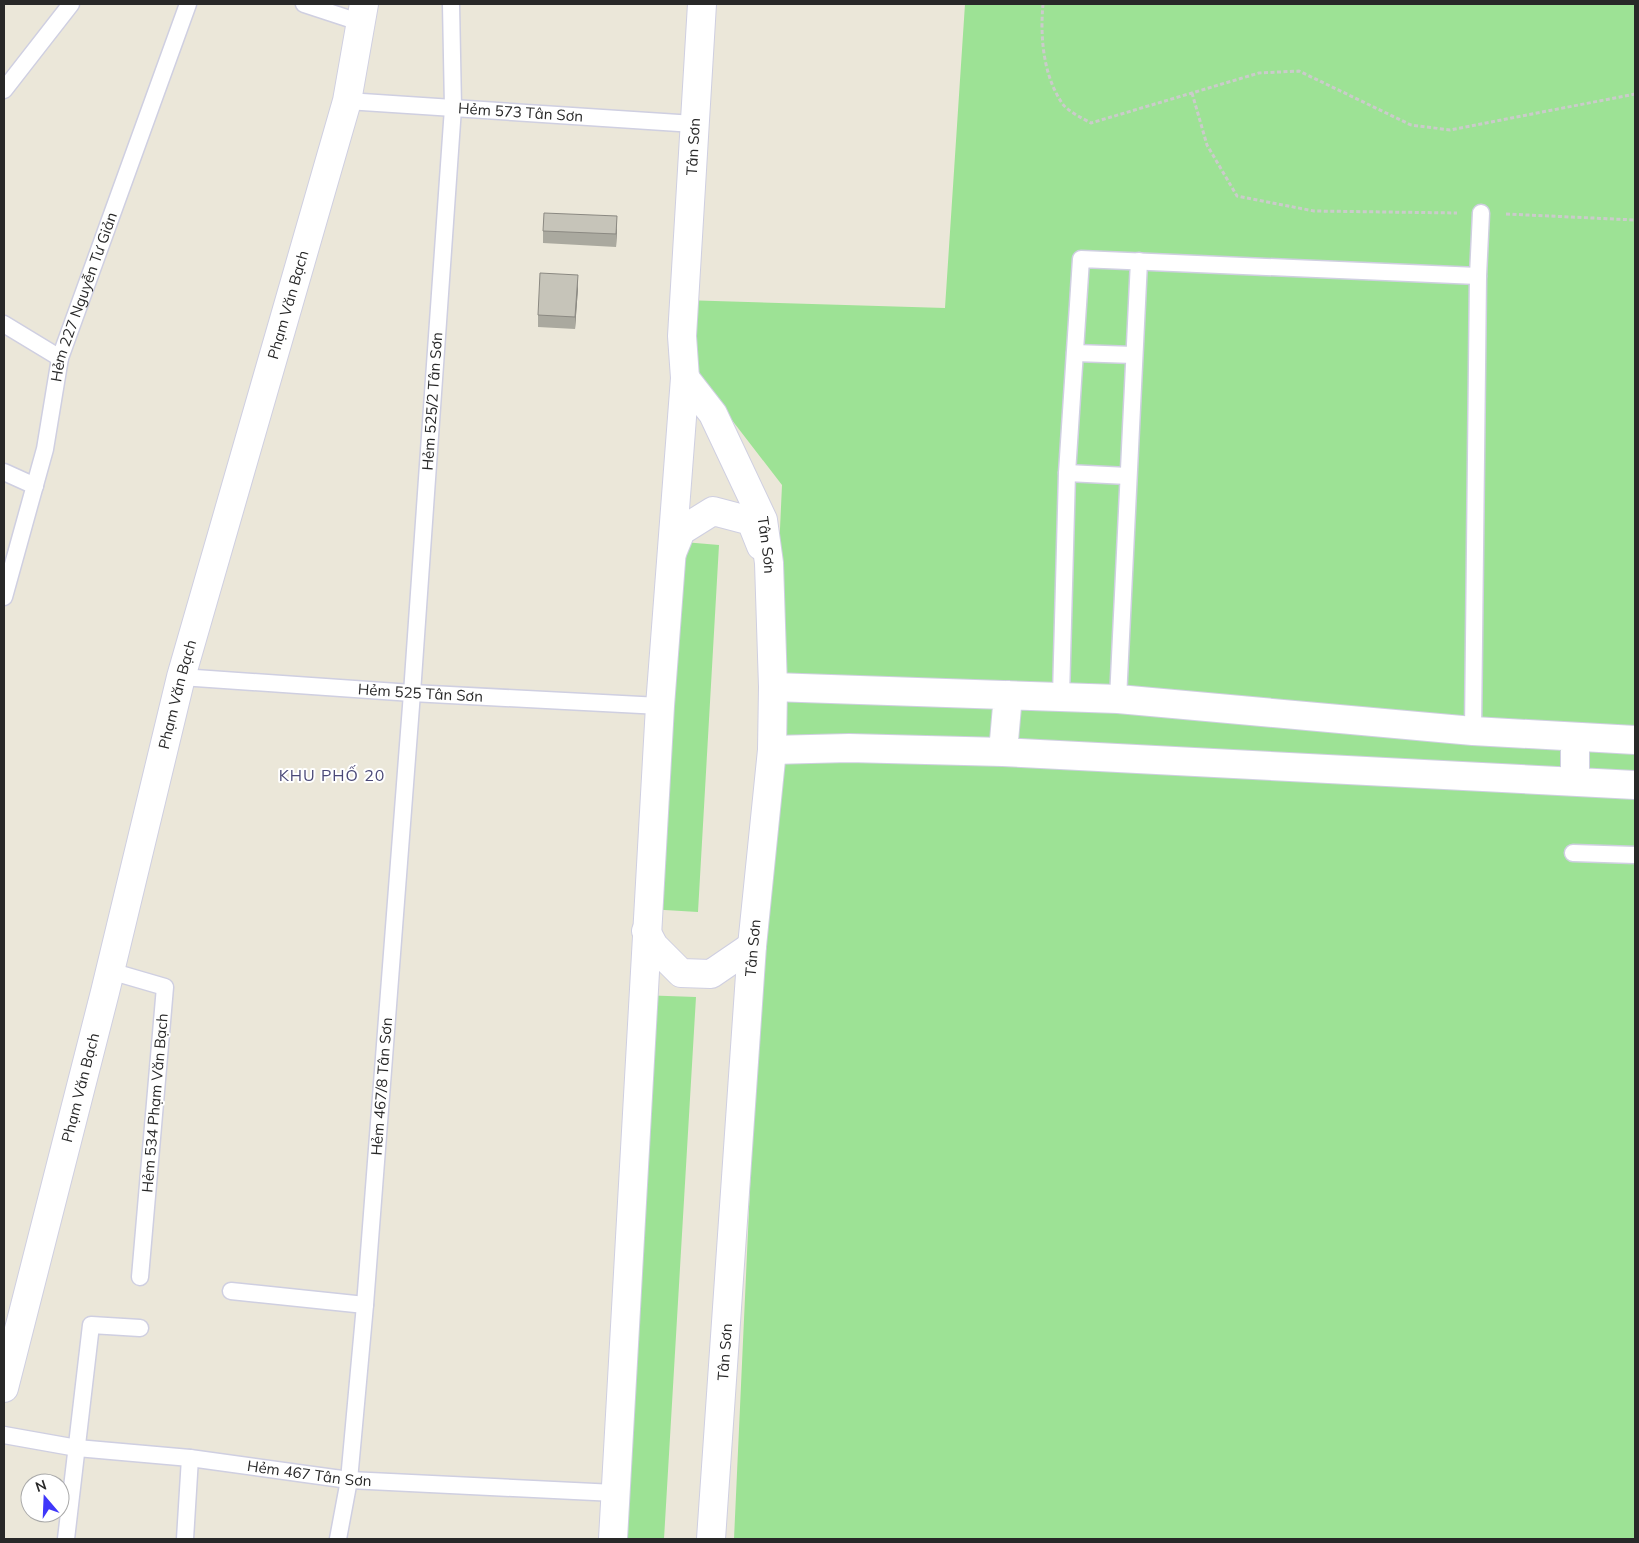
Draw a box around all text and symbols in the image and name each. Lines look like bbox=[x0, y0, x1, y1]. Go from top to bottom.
street label: Hẻm 573 Tân Sơn bbox=[458, 98, 584, 126]
street label: Tân Sơn bbox=[682, 117, 704, 176]
street label: Hẻm 227 Nguyễn Tư Giản bbox=[46, 209, 121, 383]
street label: Phạm Văn Bạch bbox=[263, 248, 312, 361]
street label: Hẻm 525/2 Tân Sơn bbox=[418, 331, 446, 471]
street label: Tân Sơn bbox=[754, 515, 779, 574]
street label: Phạm Văn Bạch bbox=[154, 637, 200, 751]
street label: Hẻm 525 Tân Sơn bbox=[357, 679, 484, 706]
district label: KHU PHỐ 20 bbox=[279, 765, 385, 785]
street label: Tân Sơn bbox=[741, 919, 764, 977]
street label: Hẻm 534 Phạm Văn Bạch bbox=[137, 1013, 172, 1193]
street label: Hẻm 467/8 Tân Sơn bbox=[367, 1017, 396, 1156]
street label: Phạm Văn Bạch bbox=[57, 1031, 103, 1144]
street label: Tân Sơn bbox=[713, 1323, 736, 1381]
street label: Hẻm 467 Tân Sơn bbox=[246, 1456, 372, 1490]
north arrow bbox=[20, 1473, 70, 1523]
text: N bbox=[33, 1475, 49, 1496]

